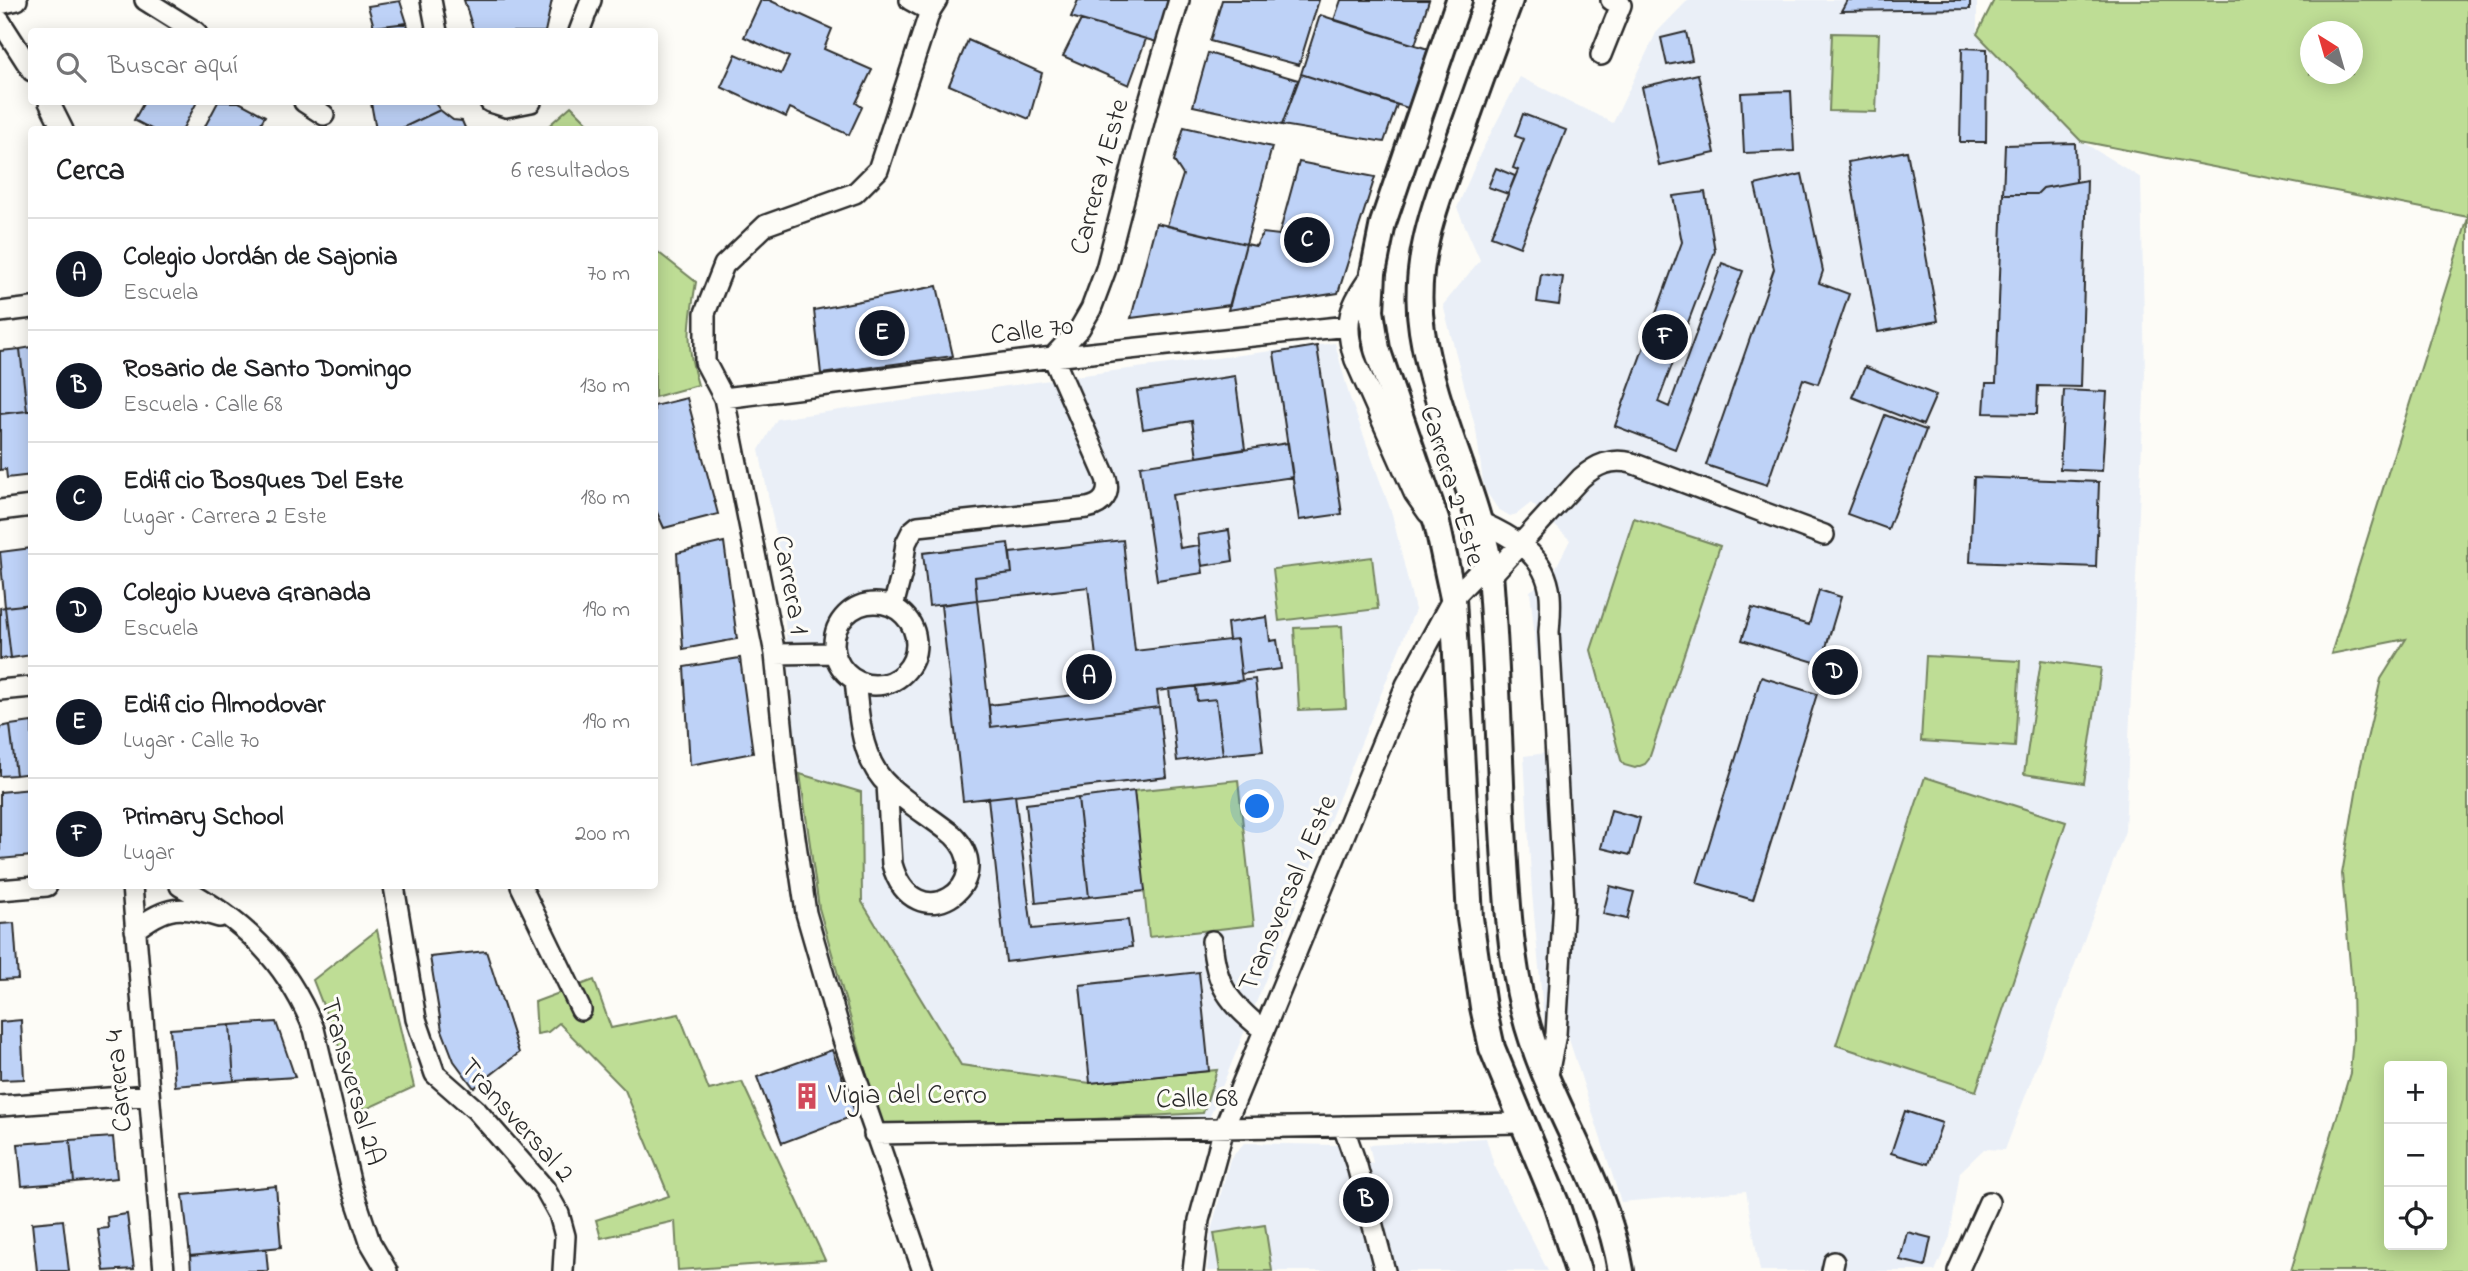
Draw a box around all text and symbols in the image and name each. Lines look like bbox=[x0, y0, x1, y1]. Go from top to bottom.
north arrow bbox=[2300, 21, 2363, 84]
search box bbox=[28, 28, 658, 105]
icon: search bbox=[52, 48, 90, 86]
text: Buscar aquí bbox=[108, 48, 238, 86]
street label: Carrera 1 Este bbox=[1060, 94, 1142, 260]
text: Cerca bbox=[56, 150, 125, 194]
text: 6 resultados bbox=[511, 155, 630, 188]
pin: C bbox=[1284, 214, 1330, 266]
text: Colegio Jordán de Sajonia bbox=[123, 239, 398, 277]
text: A bbox=[72, 258, 86, 291]
text: 70 m bbox=[587, 258, 630, 291]
text: Escuela bbox=[123, 277, 199, 310]
pin: E bbox=[859, 307, 905, 359]
street label: Calle 70 bbox=[988, 307, 1076, 357]
pin: F bbox=[1642, 311, 1688, 363]
text: Rosario de Santo Domingo bbox=[123, 351, 412, 389]
text: B bbox=[71, 370, 87, 403]
text: 130 m bbox=[580, 370, 630, 403]
text: Escuela · Calle 68 bbox=[123, 389, 283, 422]
street label: Carrera 2 Este bbox=[1407, 401, 1495, 571]
text: Edificio Bosques Del Este bbox=[123, 463, 403, 501]
text: C bbox=[73, 482, 85, 515]
text: 180 m bbox=[581, 482, 630, 515]
text: Lugar · Carrera 2 Este bbox=[123, 501, 327, 534]
street label: Carrera 1 bbox=[759, 532, 819, 638]
text: Colegio Nueva Granada bbox=[123, 575, 371, 613]
text: D bbox=[71, 594, 87, 627]
text: 190 m bbox=[582, 594, 630, 627]
text: Escuela bbox=[123, 613, 199, 646]
pin: D bbox=[1812, 646, 1858, 698]
pin: A bbox=[1066, 651, 1112, 703]
text: Edificio Almodovar bbox=[123, 687, 325, 725]
text: E bbox=[72, 706, 86, 739]
text: 190 m bbox=[582, 706, 630, 739]
text: Lugar · Calle 70 bbox=[123, 725, 259, 758]
street label: Transversal 1 Este bbox=[1229, 788, 1349, 999]
your location bbox=[1240, 789, 1274, 823]
text: Primary School bbox=[123, 799, 284, 837]
text: F bbox=[72, 818, 86, 851]
text: 200 m bbox=[575, 818, 630, 851]
text: Lugar bbox=[123, 837, 175, 870]
street label: Transversal 2A bbox=[307, 993, 395, 1171]
street label: Carrera 4 bbox=[95, 1028, 145, 1134]
street label: Transversal 2 bbox=[449, 1049, 583, 1193]
map controls bbox=[2384, 1061, 2447, 1250]
button: + bbox=[2384, 1061, 2447, 1124]
place label: Vigia del Cerro bbox=[827, 1076, 987, 1117]
street label: Calle 68 bbox=[1156, 1079, 1238, 1121]
building icon: Vigia del Cerro bbox=[792, 1081, 822, 1111]
button: − bbox=[2384, 1124, 2447, 1187]
pin: B bbox=[1343, 1174, 1389, 1226]
button: locate bbox=[2384, 1187, 2447, 1250]

